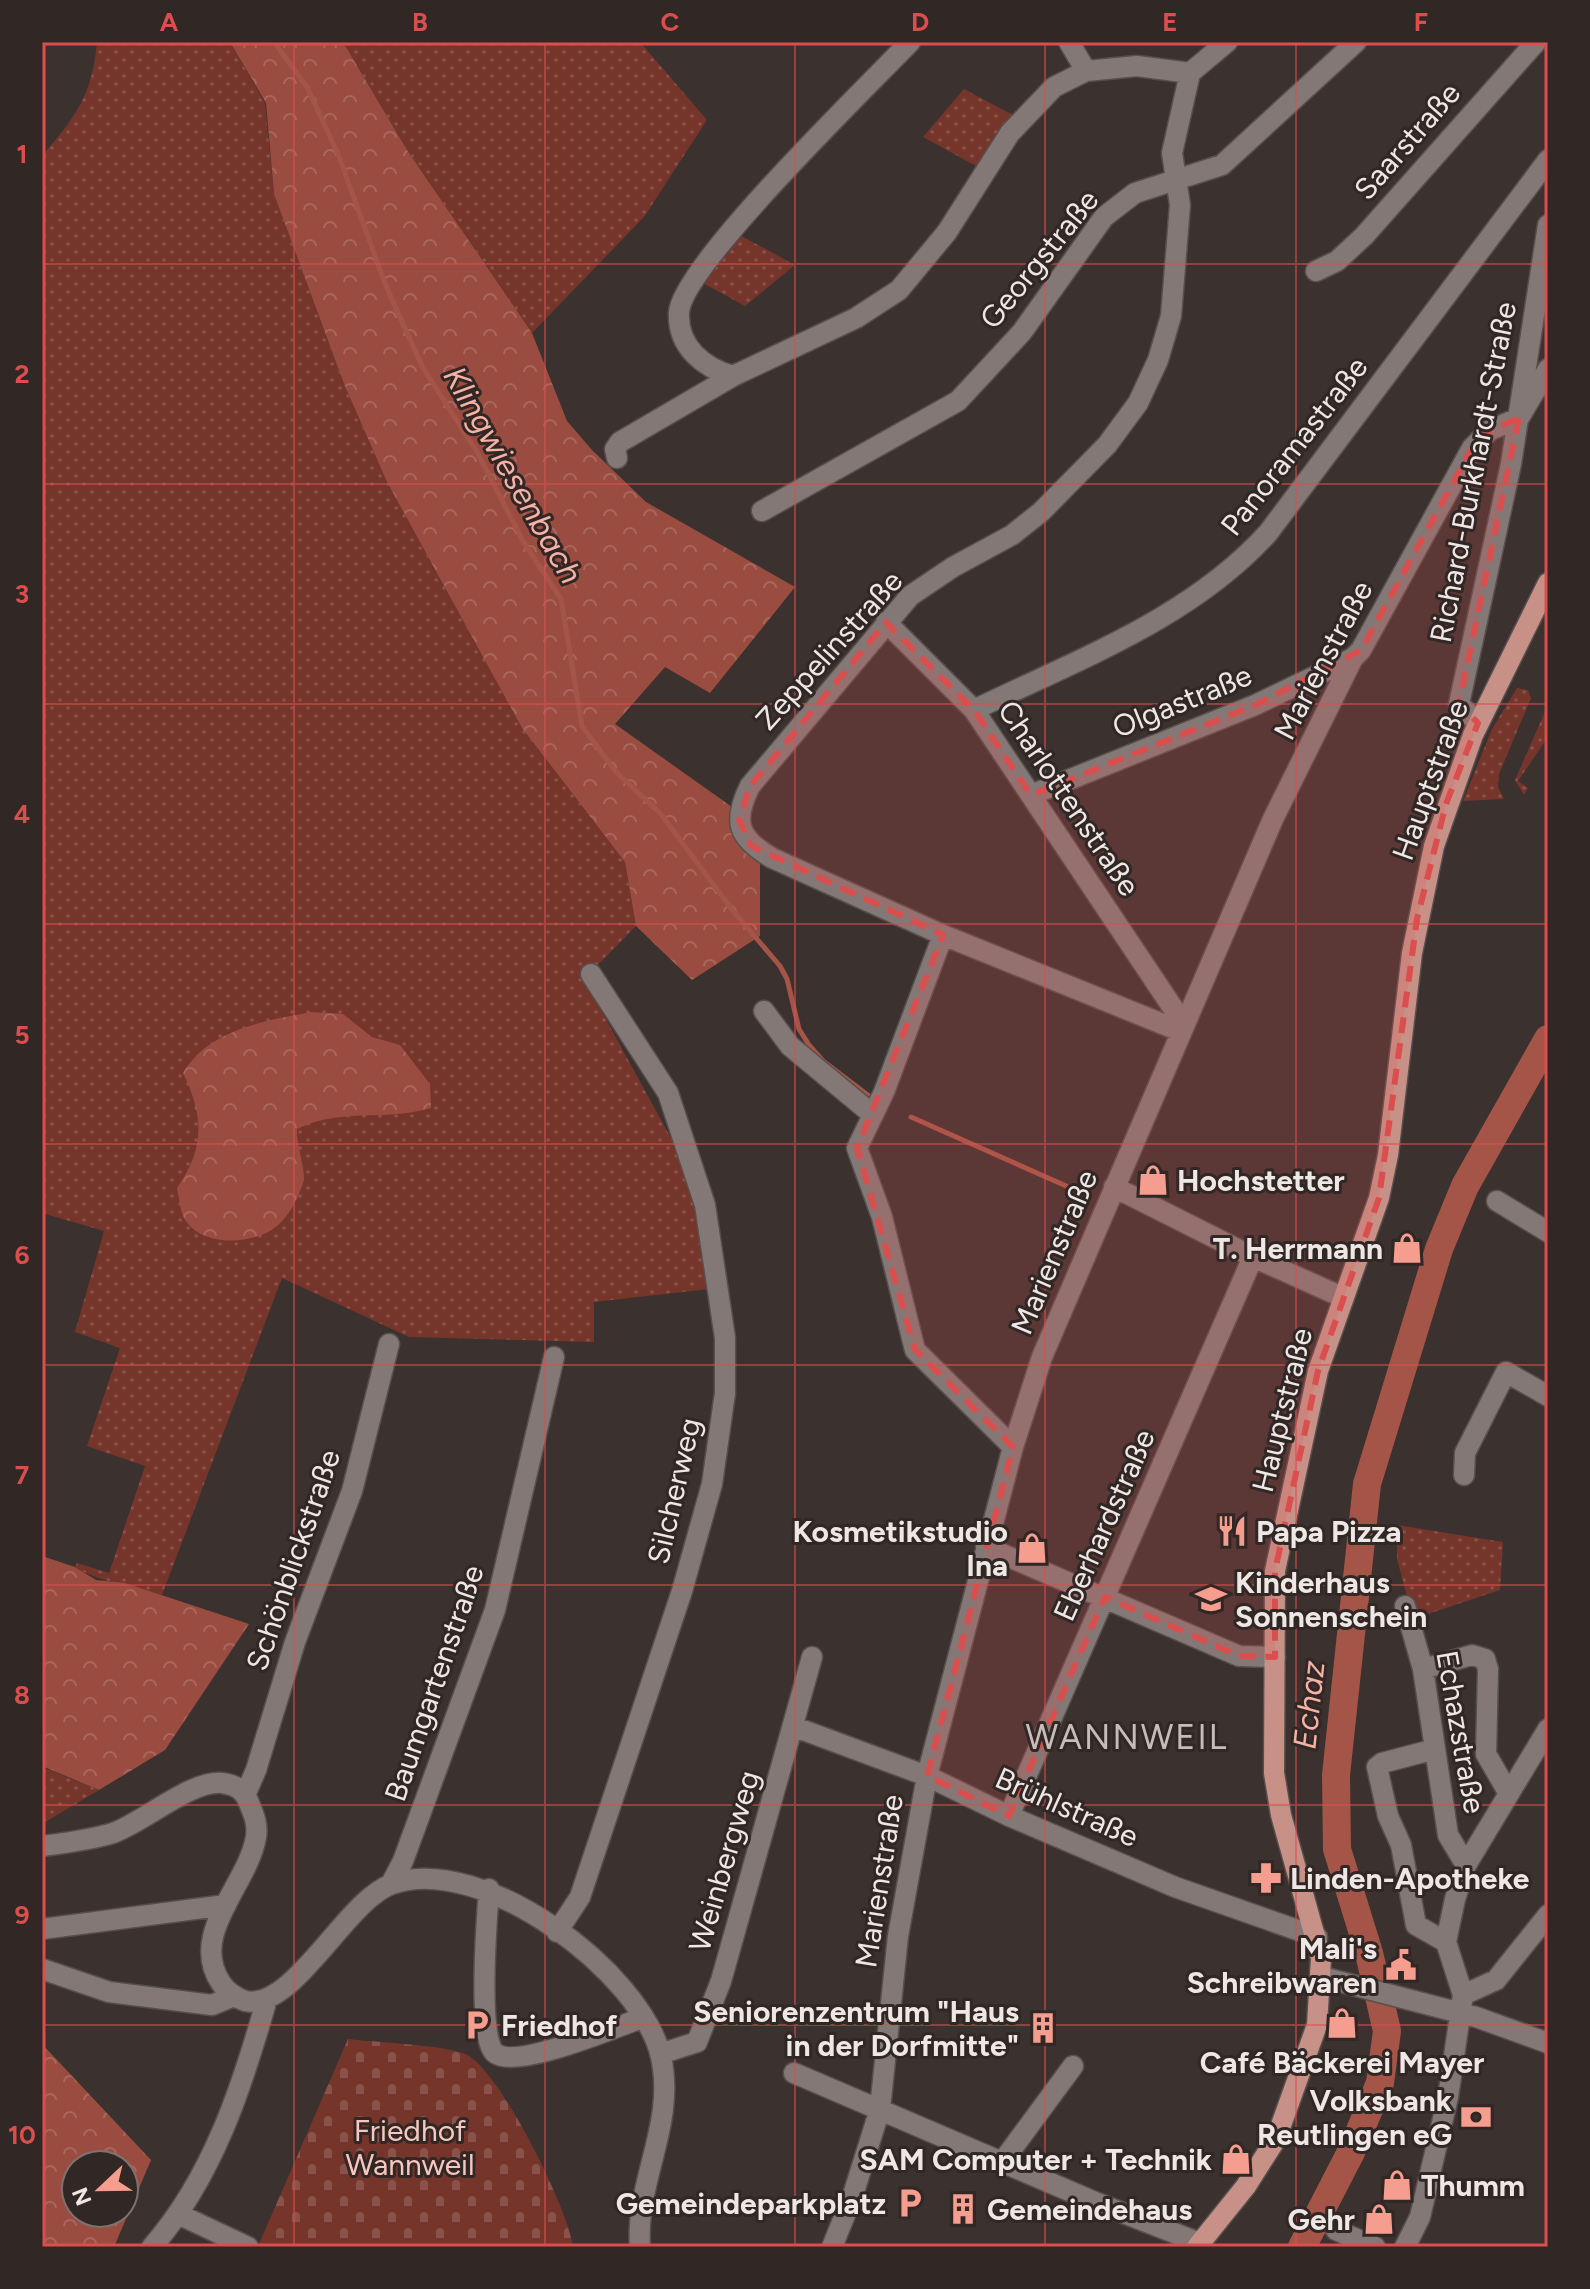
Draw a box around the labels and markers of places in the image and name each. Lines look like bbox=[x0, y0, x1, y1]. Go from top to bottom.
place label: Hochstetter bbox=[1177, 1162, 1345, 1199]
shop icon: Hochstetter bbox=[1136, 1163, 1170, 1197]
place label: T. Herrmann bbox=[1213, 1230, 1383, 1267]
shop icon: T. Herrmann bbox=[1390, 1231, 1424, 1265]
place label: Kosmetikstudio Ina bbox=[792, 1513, 1008, 1584]
place label: Papa Pizza bbox=[1256, 1513, 1402, 1550]
restaurant icon: Papa Pizza bbox=[1215, 1514, 1249, 1548]
shop icon: Kosmetikstudio Ina bbox=[1015, 1531, 1049, 1565]
place label: Kinderhaus Sonnenschein bbox=[1235, 1564, 1427, 1635]
school or university icon: Kinderhaus Sonnenschein bbox=[1194, 1582, 1228, 1616]
place label: Linden-Apotheke bbox=[1290, 1860, 1530, 1897]
pharmacy icon: Linden-Apotheke bbox=[1249, 1861, 1283, 1895]
place label: Mali's Schreibwaren bbox=[1187, 1930, 1377, 2001]
public building icon: Mali's Schreibwaren bbox=[1384, 1948, 1418, 1982]
place label: Seniorenzentrum "Haus in der Dorfmitte" bbox=[693, 1993, 1019, 2064]
shop icon: Café Bäckerei Mayer bbox=[1325, 2006, 1359, 2040]
place label: Friedhof bbox=[501, 2007, 618, 2044]
parking icon: Friedhof bbox=[460, 2008, 494, 2042]
building icon: Seniorenzentrum "Haus in der Dorfmitte" bbox=[1026, 2011, 1060, 2045]
place label: Café Bäckerei Mayer bbox=[1200, 2044, 1484, 2081]
place label: Volksbank Reutlingen eG bbox=[1257, 2082, 1452, 2153]
bank icon: Volksbank Reutlingen eG bbox=[1459, 2100, 1493, 2134]
place label: SAM Computer + Technik bbox=[859, 2141, 1212, 2178]
shop icon: SAM Computer + Technik bbox=[1219, 2142, 1253, 2176]
place label: Thumm bbox=[1421, 2167, 1525, 2204]
shop icon: Thumm bbox=[1380, 2168, 1414, 2202]
place label: Gemeindeparkplatz bbox=[616, 2185, 886, 2222]
parking icon: Gemeindeparkplatz bbox=[893, 2186, 927, 2220]
place label: Gemeindehaus bbox=[987, 2191, 1192, 2228]
building icon: Gemeindehaus bbox=[946, 2192, 980, 2226]
place label: Gehr bbox=[1288, 2201, 1355, 2238]
shop icon: Gehr bbox=[1362, 2202, 1396, 2236]

